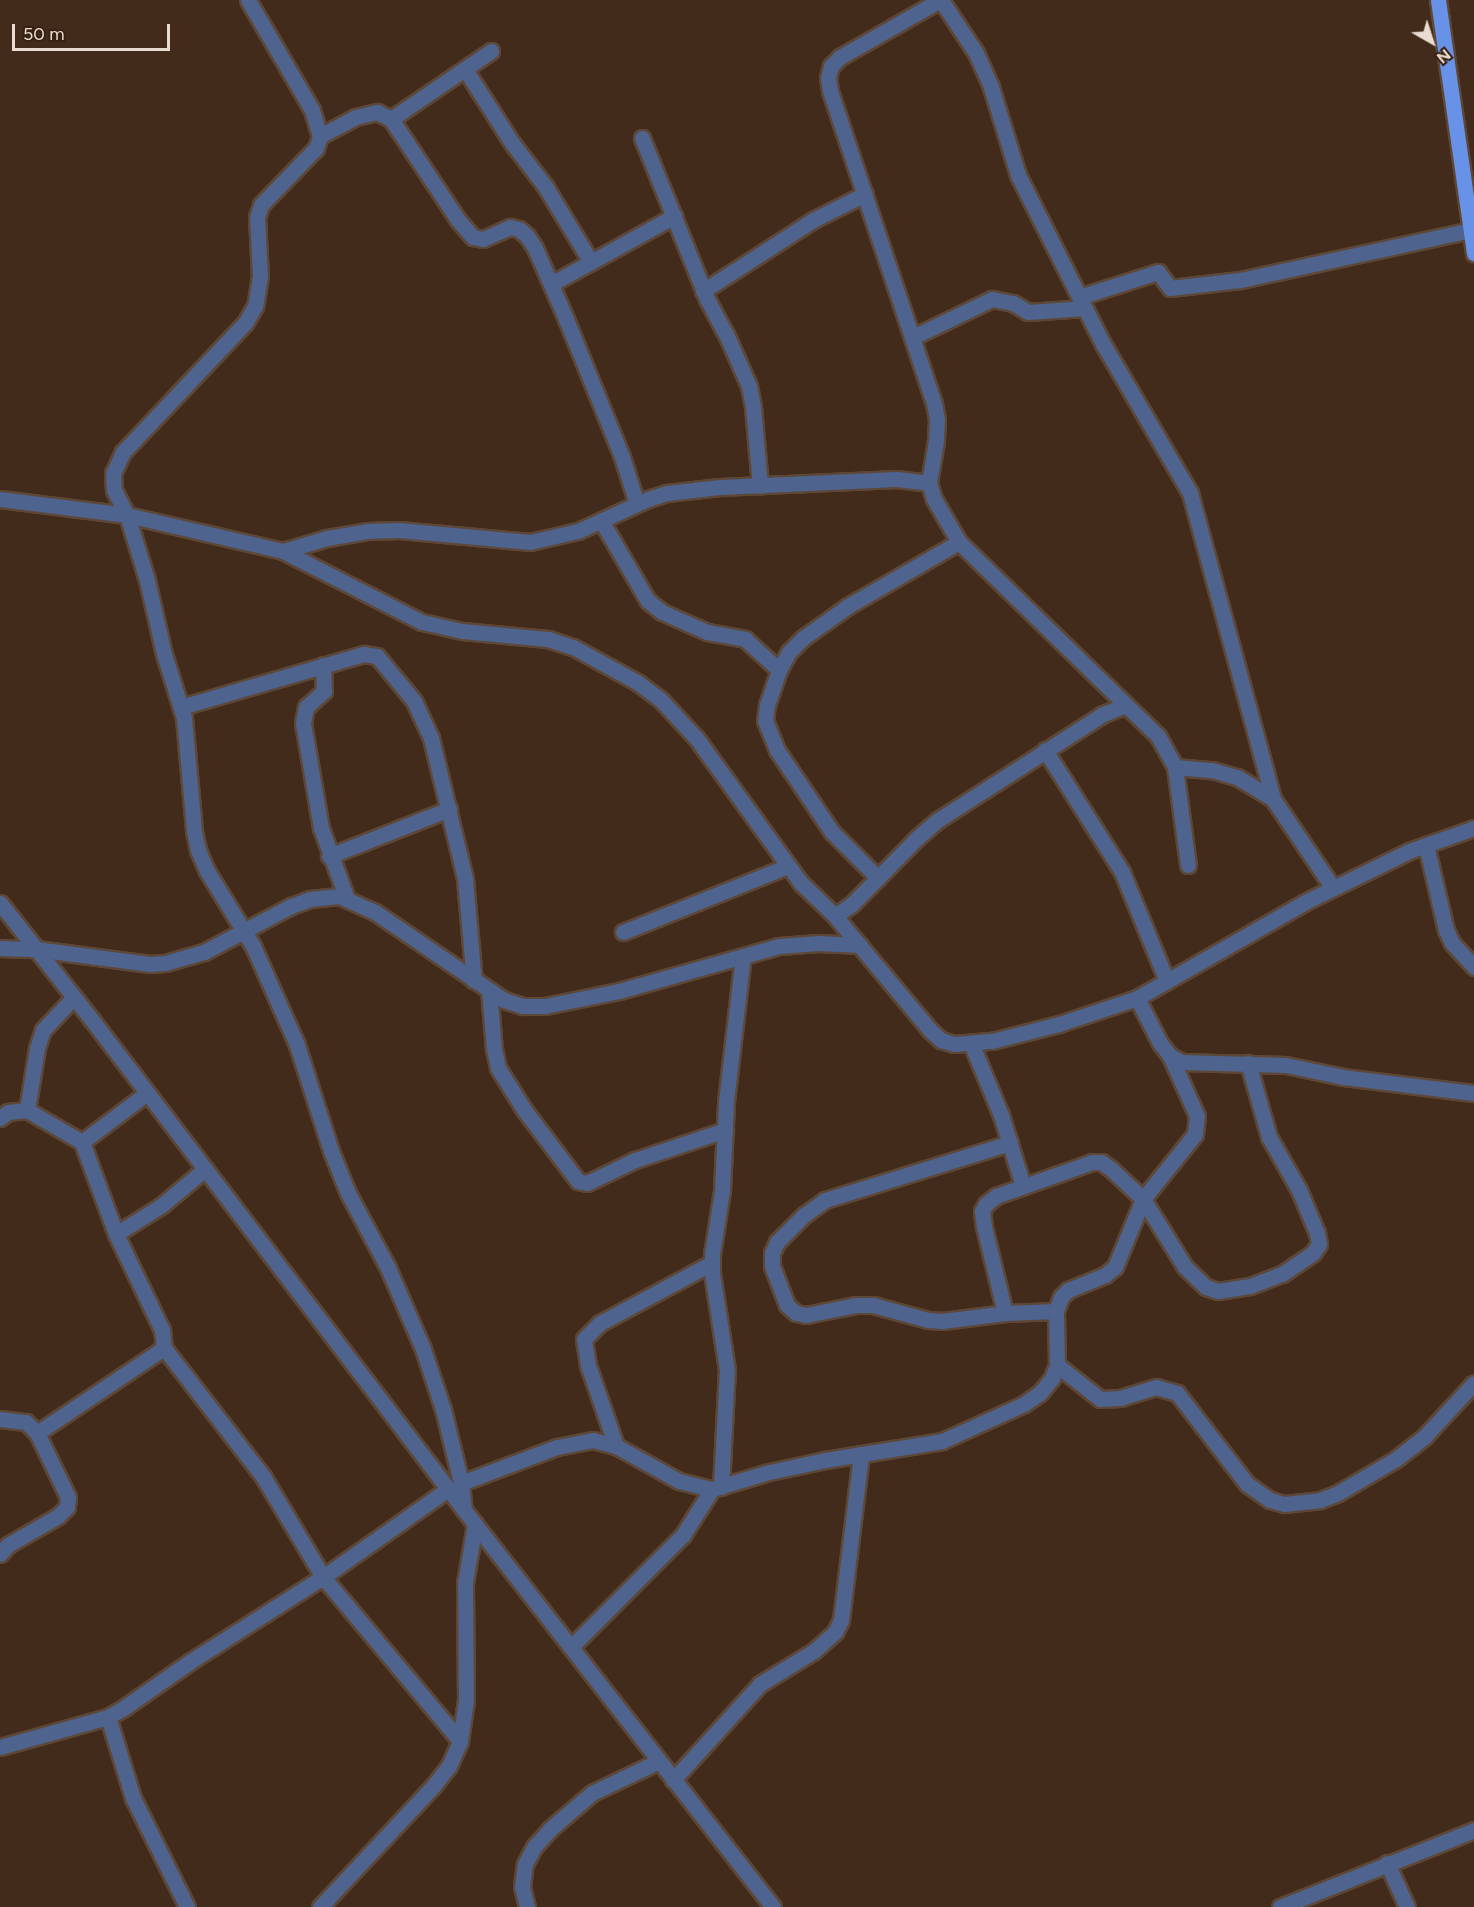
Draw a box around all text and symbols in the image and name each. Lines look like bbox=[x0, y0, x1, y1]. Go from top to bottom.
scale bar bbox=[15, 12, 172, 50]
north arrow bbox=[1402, 12, 1462, 72]
text: 50 m bbox=[23, 23, 65, 45]
text: N bbox=[1433, 45, 1454, 68]

